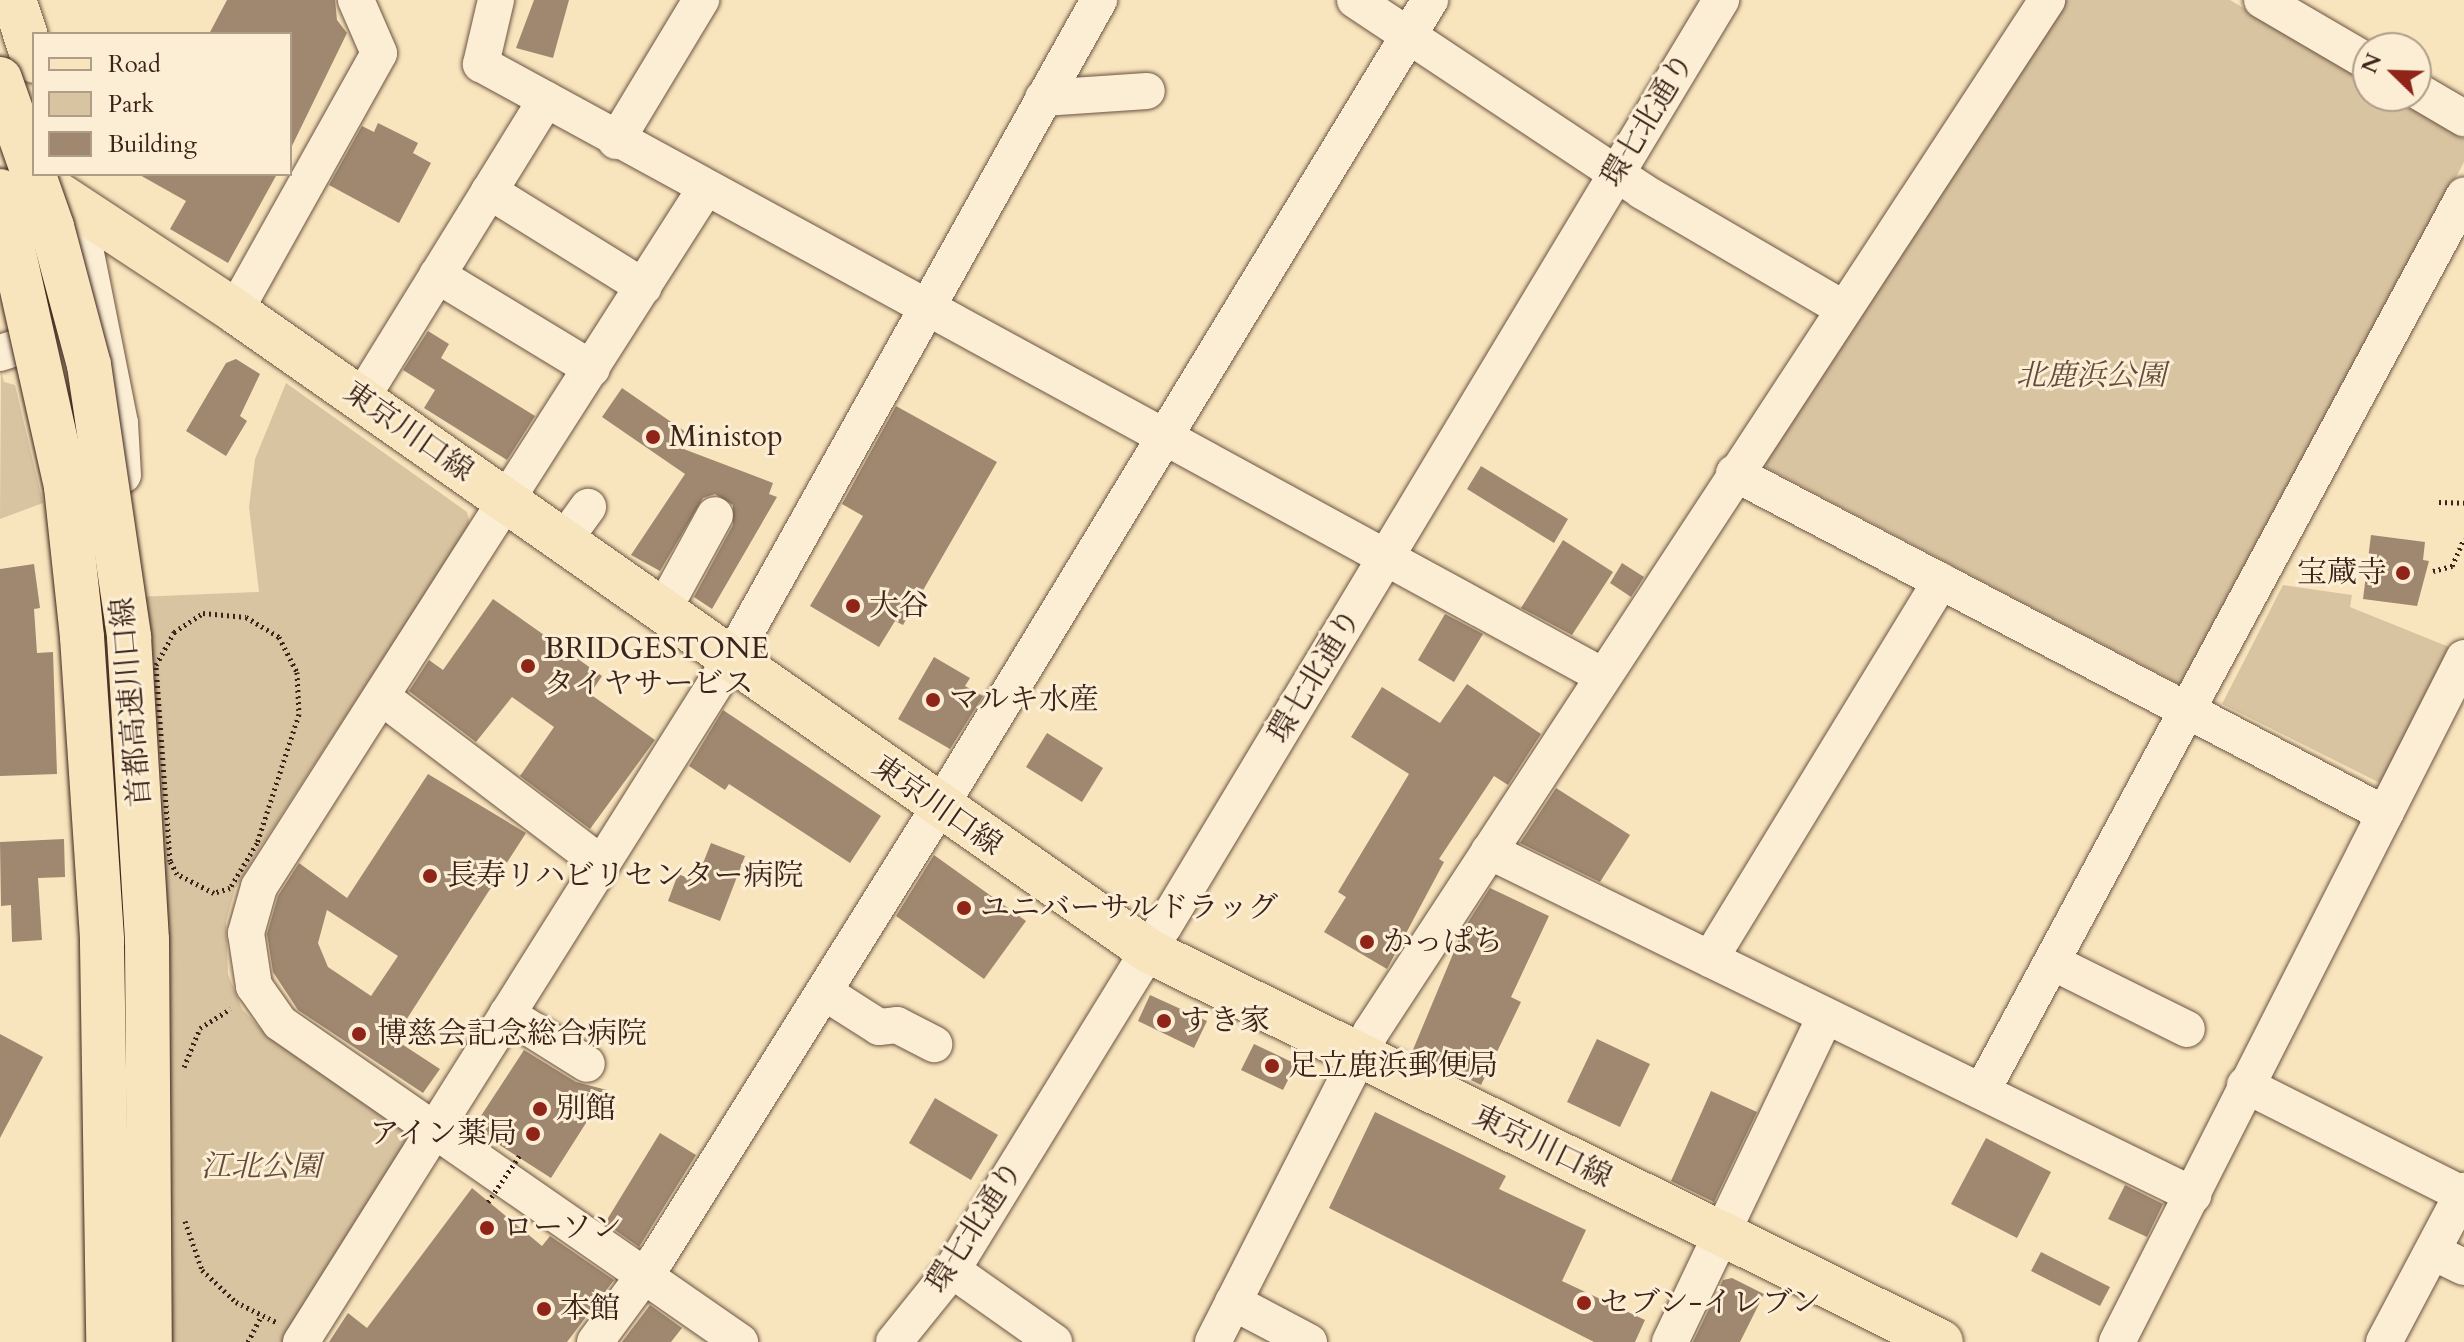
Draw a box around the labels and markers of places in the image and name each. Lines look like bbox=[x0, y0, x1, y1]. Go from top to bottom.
place label: Ministop bbox=[669, 419, 783, 455]
marker: Ministop bbox=[644, 428, 662, 446]
place label: 宝蔵寺 bbox=[2297, 555, 2387, 591]
marker: 宝蔵寺 bbox=[2394, 564, 2412, 582]
place label: 大谷 bbox=[869, 588, 929, 624]
marker: 大谷 bbox=[844, 597, 862, 615]
place label: BRIDGESTONE タイヤサービス bbox=[544, 631, 769, 702]
marker: BRIDGESTONE タイヤサービス bbox=[519, 657, 537, 675]
place label: マルキ水産 bbox=[949, 682, 1099, 718]
marker: マルキ水産 bbox=[924, 691, 942, 709]
place label: 長寿リハビリセンター病院 bbox=[446, 858, 806, 894]
marker: 長寿リハビリセンター病院 bbox=[421, 867, 439, 885]
place label: ユニバーサルドラッグ bbox=[980, 890, 1280, 926]
marker: ユニバーサルドラッグ bbox=[955, 899, 973, 917]
place label: かっぱち bbox=[1383, 924, 1503, 960]
marker: かっぱち bbox=[1358, 933, 1376, 951]
place label: すき家 bbox=[1180, 1003, 1270, 1039]
marker: すき家 bbox=[1155, 1012, 1173, 1030]
place label: 博慈会記念総合病院 bbox=[377, 1016, 647, 1052]
marker: 博慈会記念総合病院 bbox=[348, 1023, 370, 1045]
place label: 足立鹿浜郵便局 bbox=[1288, 1048, 1498, 1084]
marker: 足立鹿浜郵便局 bbox=[1263, 1057, 1281, 1075]
place label: 別館 bbox=[556, 1091, 616, 1127]
marker: 別館 bbox=[531, 1100, 549, 1118]
place label: アイン薬局 bbox=[367, 1116, 517, 1152]
marker: アイン薬局 bbox=[524, 1125, 542, 1143]
place label: ローソン bbox=[503, 1210, 623, 1246]
marker: ローソン bbox=[478, 1219, 496, 1237]
place label: セブン-イレブン bbox=[1600, 1285, 1823, 1321]
place label: 本館 bbox=[560, 1291, 620, 1327]
marker: セブン-イレブン bbox=[1575, 1294, 1593, 1312]
marker: 本館 bbox=[535, 1300, 553, 1318]

